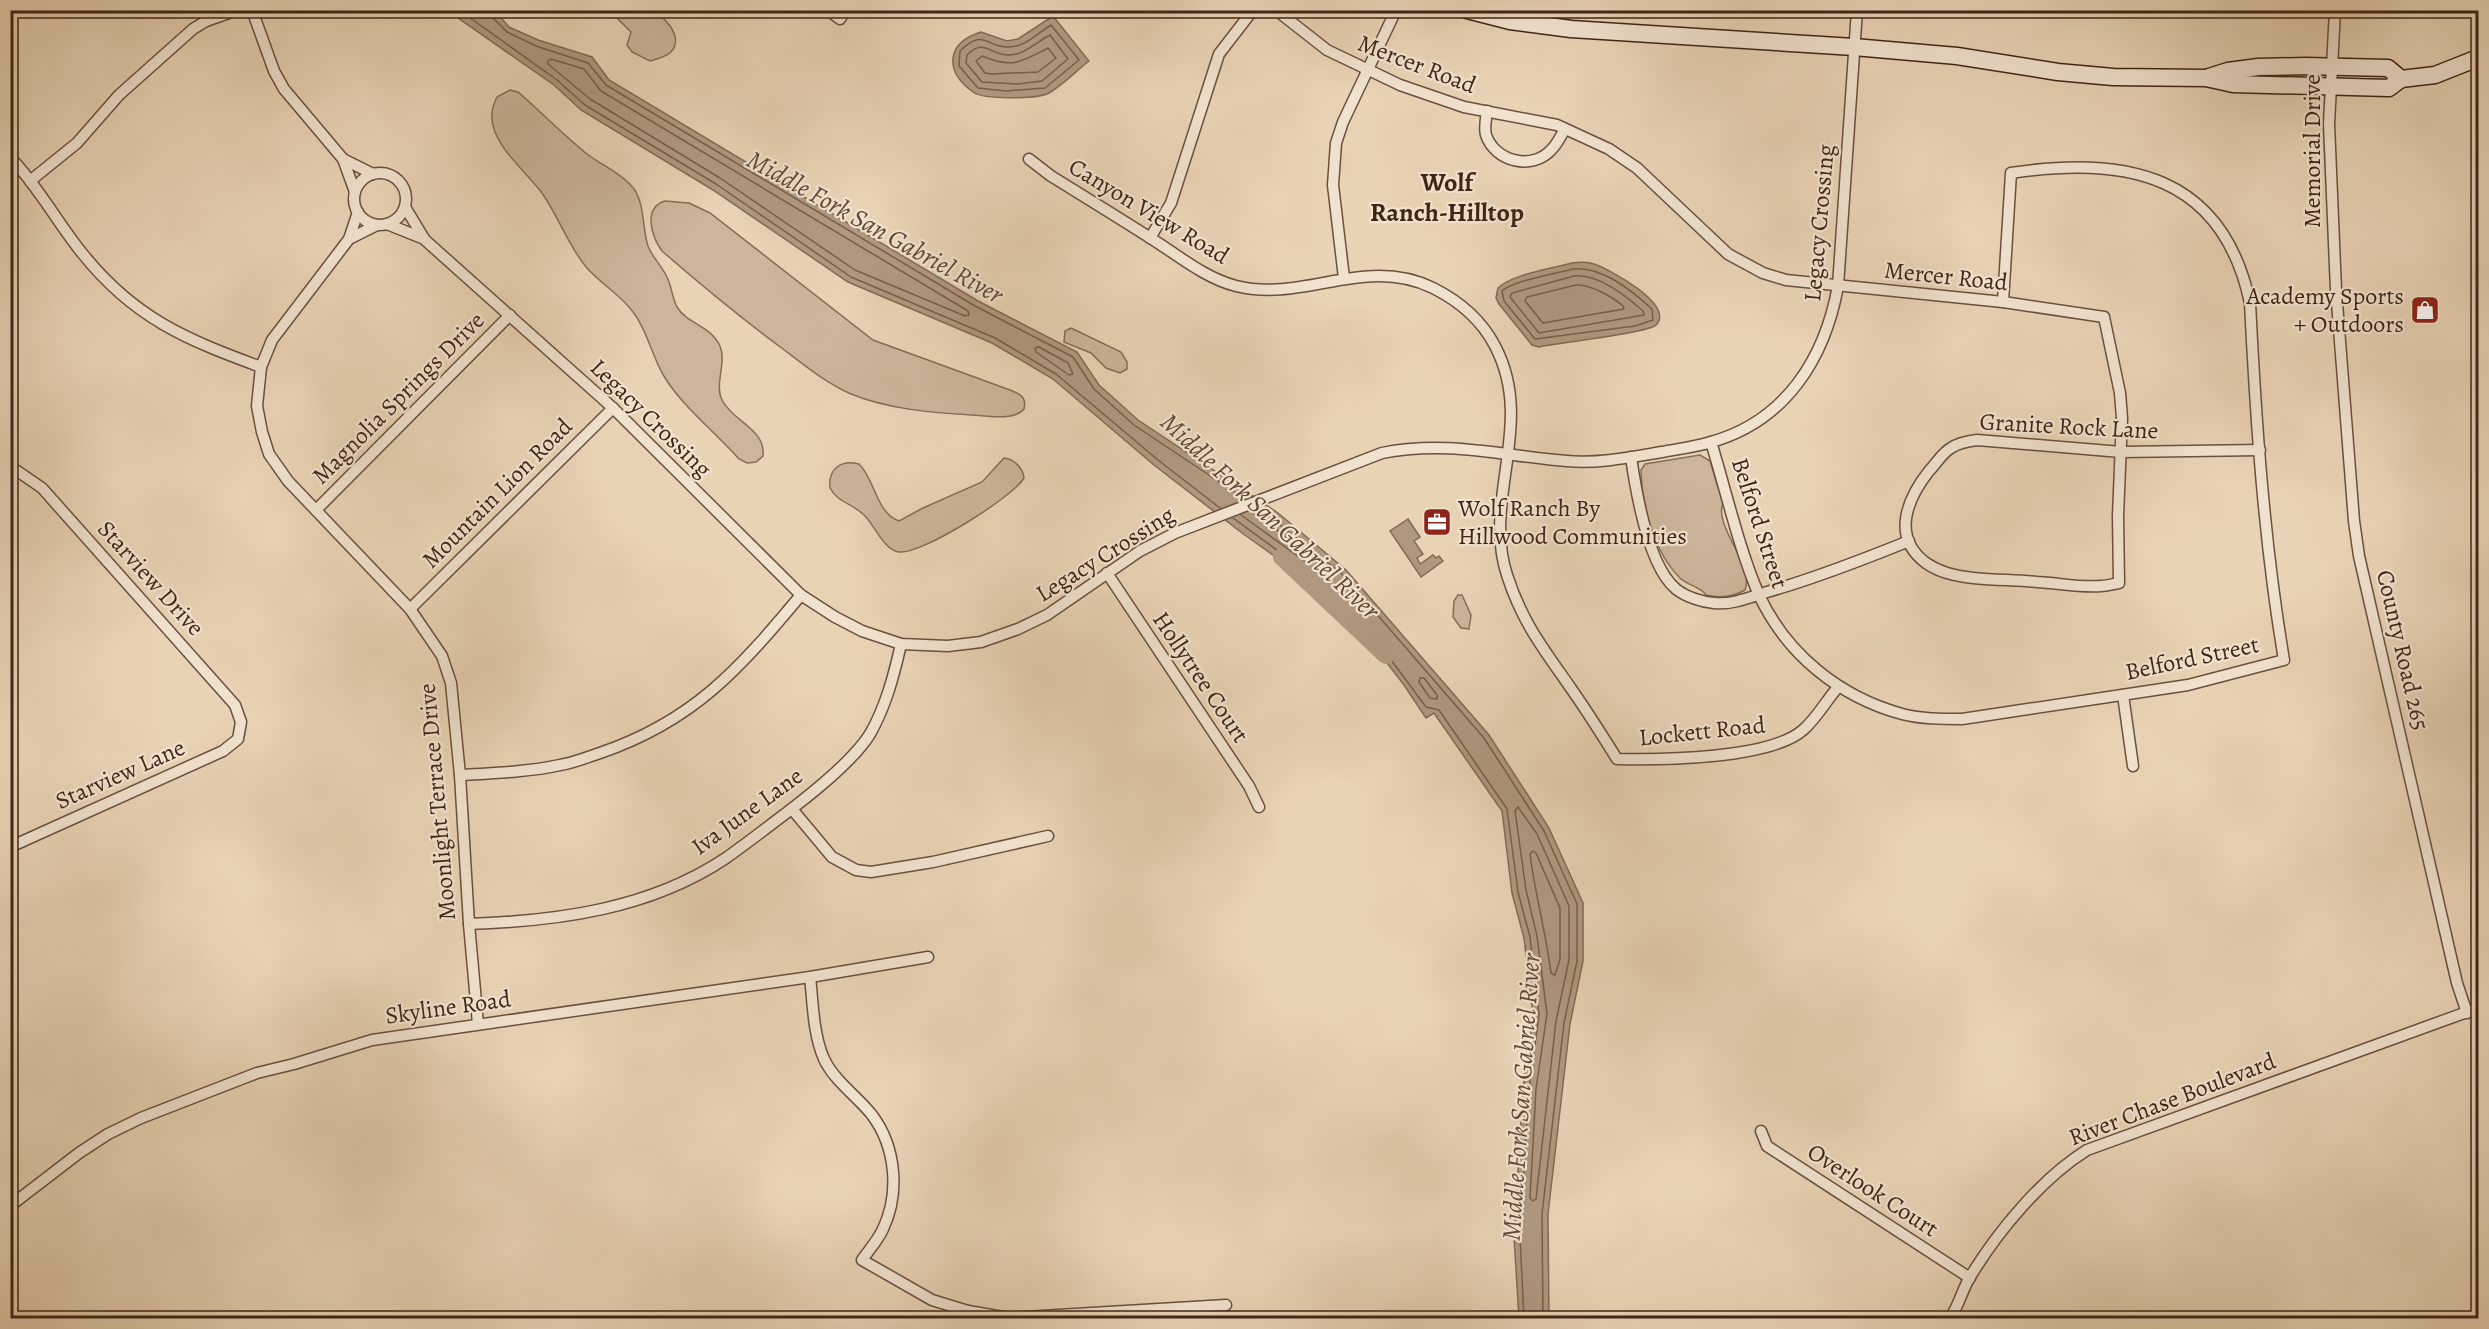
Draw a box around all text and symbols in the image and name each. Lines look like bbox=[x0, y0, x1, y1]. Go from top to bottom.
street label: Mercer Road bbox=[1353, 27, 1481, 101]
street label: Memorial Drive bbox=[2296, 74, 2328, 228]
water label: Middle Fork San Gabriel River bbox=[741, 142, 1010, 313]
street label: Legacy Crossing bbox=[1796, 143, 1842, 303]
street label: Canyon View Road bbox=[1063, 150, 1235, 272]
district label: Wolf Ranch-Hilltop bbox=[1370, 165, 1524, 230]
street label: Mercer Road bbox=[1883, 254, 2009, 298]
place label: Academy Sports + Outdoors bbox=[2246, 280, 2404, 340]
shop icon: Academy Sports + Outdoors bbox=[2409, 294, 2441, 326]
street label: Magnolia Springs Drive bbox=[305, 305, 491, 491]
street label: Legacy Crossing bbox=[583, 352, 719, 484]
water label: Middle Fork San Gabriel River bbox=[1153, 405, 1388, 628]
street label: Granite Rock Lane bbox=[1979, 405, 2159, 447]
street label: Mountain Lion Road bbox=[415, 411, 579, 575]
street label: Belford Street bbox=[1724, 454, 1796, 593]
place label: Wolf Ranch By Hillwood Communities bbox=[1457, 492, 1687, 552]
street label: Legacy Crossing bbox=[1030, 499, 1180, 609]
office icon: Wolf Ranch By Hillwood Communities bbox=[1421, 506, 1453, 538]
street label: Starview Drive bbox=[91, 513, 211, 643]
street label: County Road 265 bbox=[2369, 567, 2437, 733]
street label: Hollytree Court bbox=[1145, 605, 1257, 749]
street label: Belford Street bbox=[2122, 628, 2262, 688]
street label: Moonlight Terrace Drive bbox=[411, 682, 463, 922]
street label: Lockett Road bbox=[1637, 708, 1767, 754]
street label: Starview Lane bbox=[50, 731, 190, 817]
street label: Iva June Lane bbox=[685, 760, 809, 862]
water label: Middle Fork San Gabriel River bbox=[1493, 951, 1549, 1242]
street label: Skyline Road bbox=[383, 982, 513, 1032]
street label: River Chase Boulevard bbox=[2064, 1045, 2280, 1153]
street label: Overlook Court bbox=[1801, 1136, 1945, 1244]

